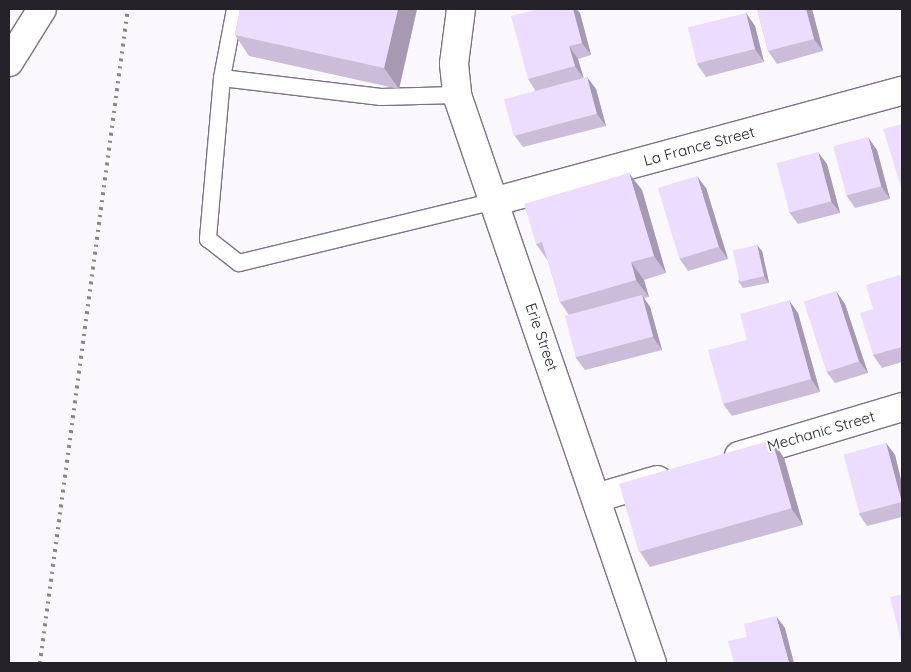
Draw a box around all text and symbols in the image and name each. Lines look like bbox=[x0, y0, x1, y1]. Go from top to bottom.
street label: La France Street bbox=[642, 123, 756, 169]
street label: Erie Street bbox=[522, 300, 562, 374]
street label: Mechanic Street bbox=[765, 407, 877, 455]

